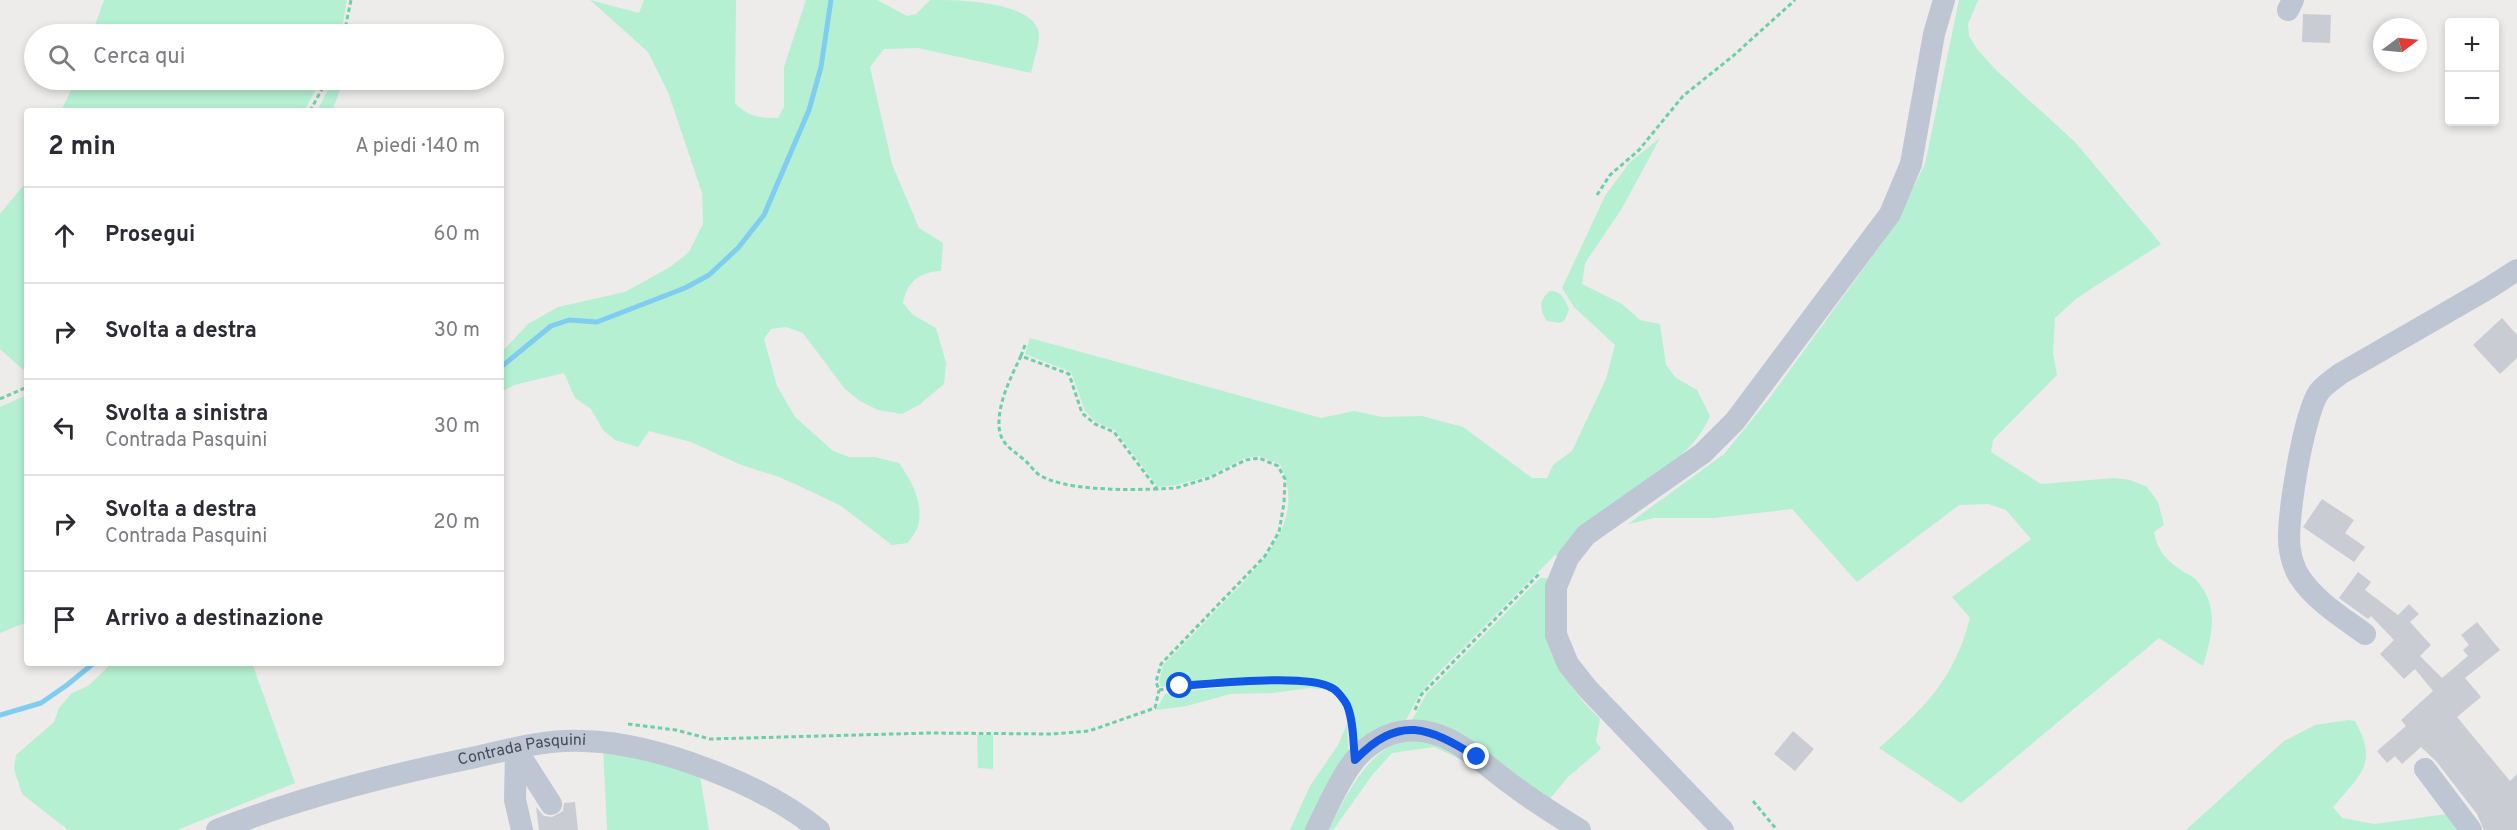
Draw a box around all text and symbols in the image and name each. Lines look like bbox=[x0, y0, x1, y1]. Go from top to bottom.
north arrow bbox=[2373, 18, 2427, 72]
map controls bbox=[2445, 18, 2499, 126]
button: + bbox=[2445, 18, 2499, 72]
search box bbox=[24, 24, 504, 90]
icon: search bbox=[45, 41, 78, 74]
text: Cerca qui bbox=[93, 44, 185, 71]
button: − bbox=[2445, 72, 2499, 126]
text: 2 min bbox=[48, 131, 116, 164]
text: A piedi · 140 m bbox=[355, 134, 480, 160]
icon: ahead bbox=[48, 219, 81, 252]
text: Prosegui bbox=[105, 222, 195, 249]
text: 60 m bbox=[434, 222, 480, 248]
icon: right bbox=[48, 315, 81, 348]
text: Svolta a destra bbox=[105, 318, 257, 345]
text: 30 m bbox=[434, 318, 480, 344]
text: Svolta a sinistra bbox=[105, 401, 268, 428]
icon: left bbox=[48, 411, 81, 444]
text: 30 m bbox=[434, 414, 480, 440]
text: Contrada Pasquini bbox=[105, 428, 267, 454]
text: Svolta a destra bbox=[105, 497, 257, 524]
icon: right bbox=[48, 507, 81, 540]
text: 20 m bbox=[433, 510, 480, 536]
text: Contrada Pasquini bbox=[105, 524, 267, 550]
icon: arrive bbox=[48, 603, 81, 636]
text: Arrivo a destinazione bbox=[105, 606, 323, 633]
route start bbox=[1166, 672, 1192, 698]
street label: Contrada Pasquini bbox=[456, 731, 587, 771]
route end bbox=[1463, 743, 1489, 769]

